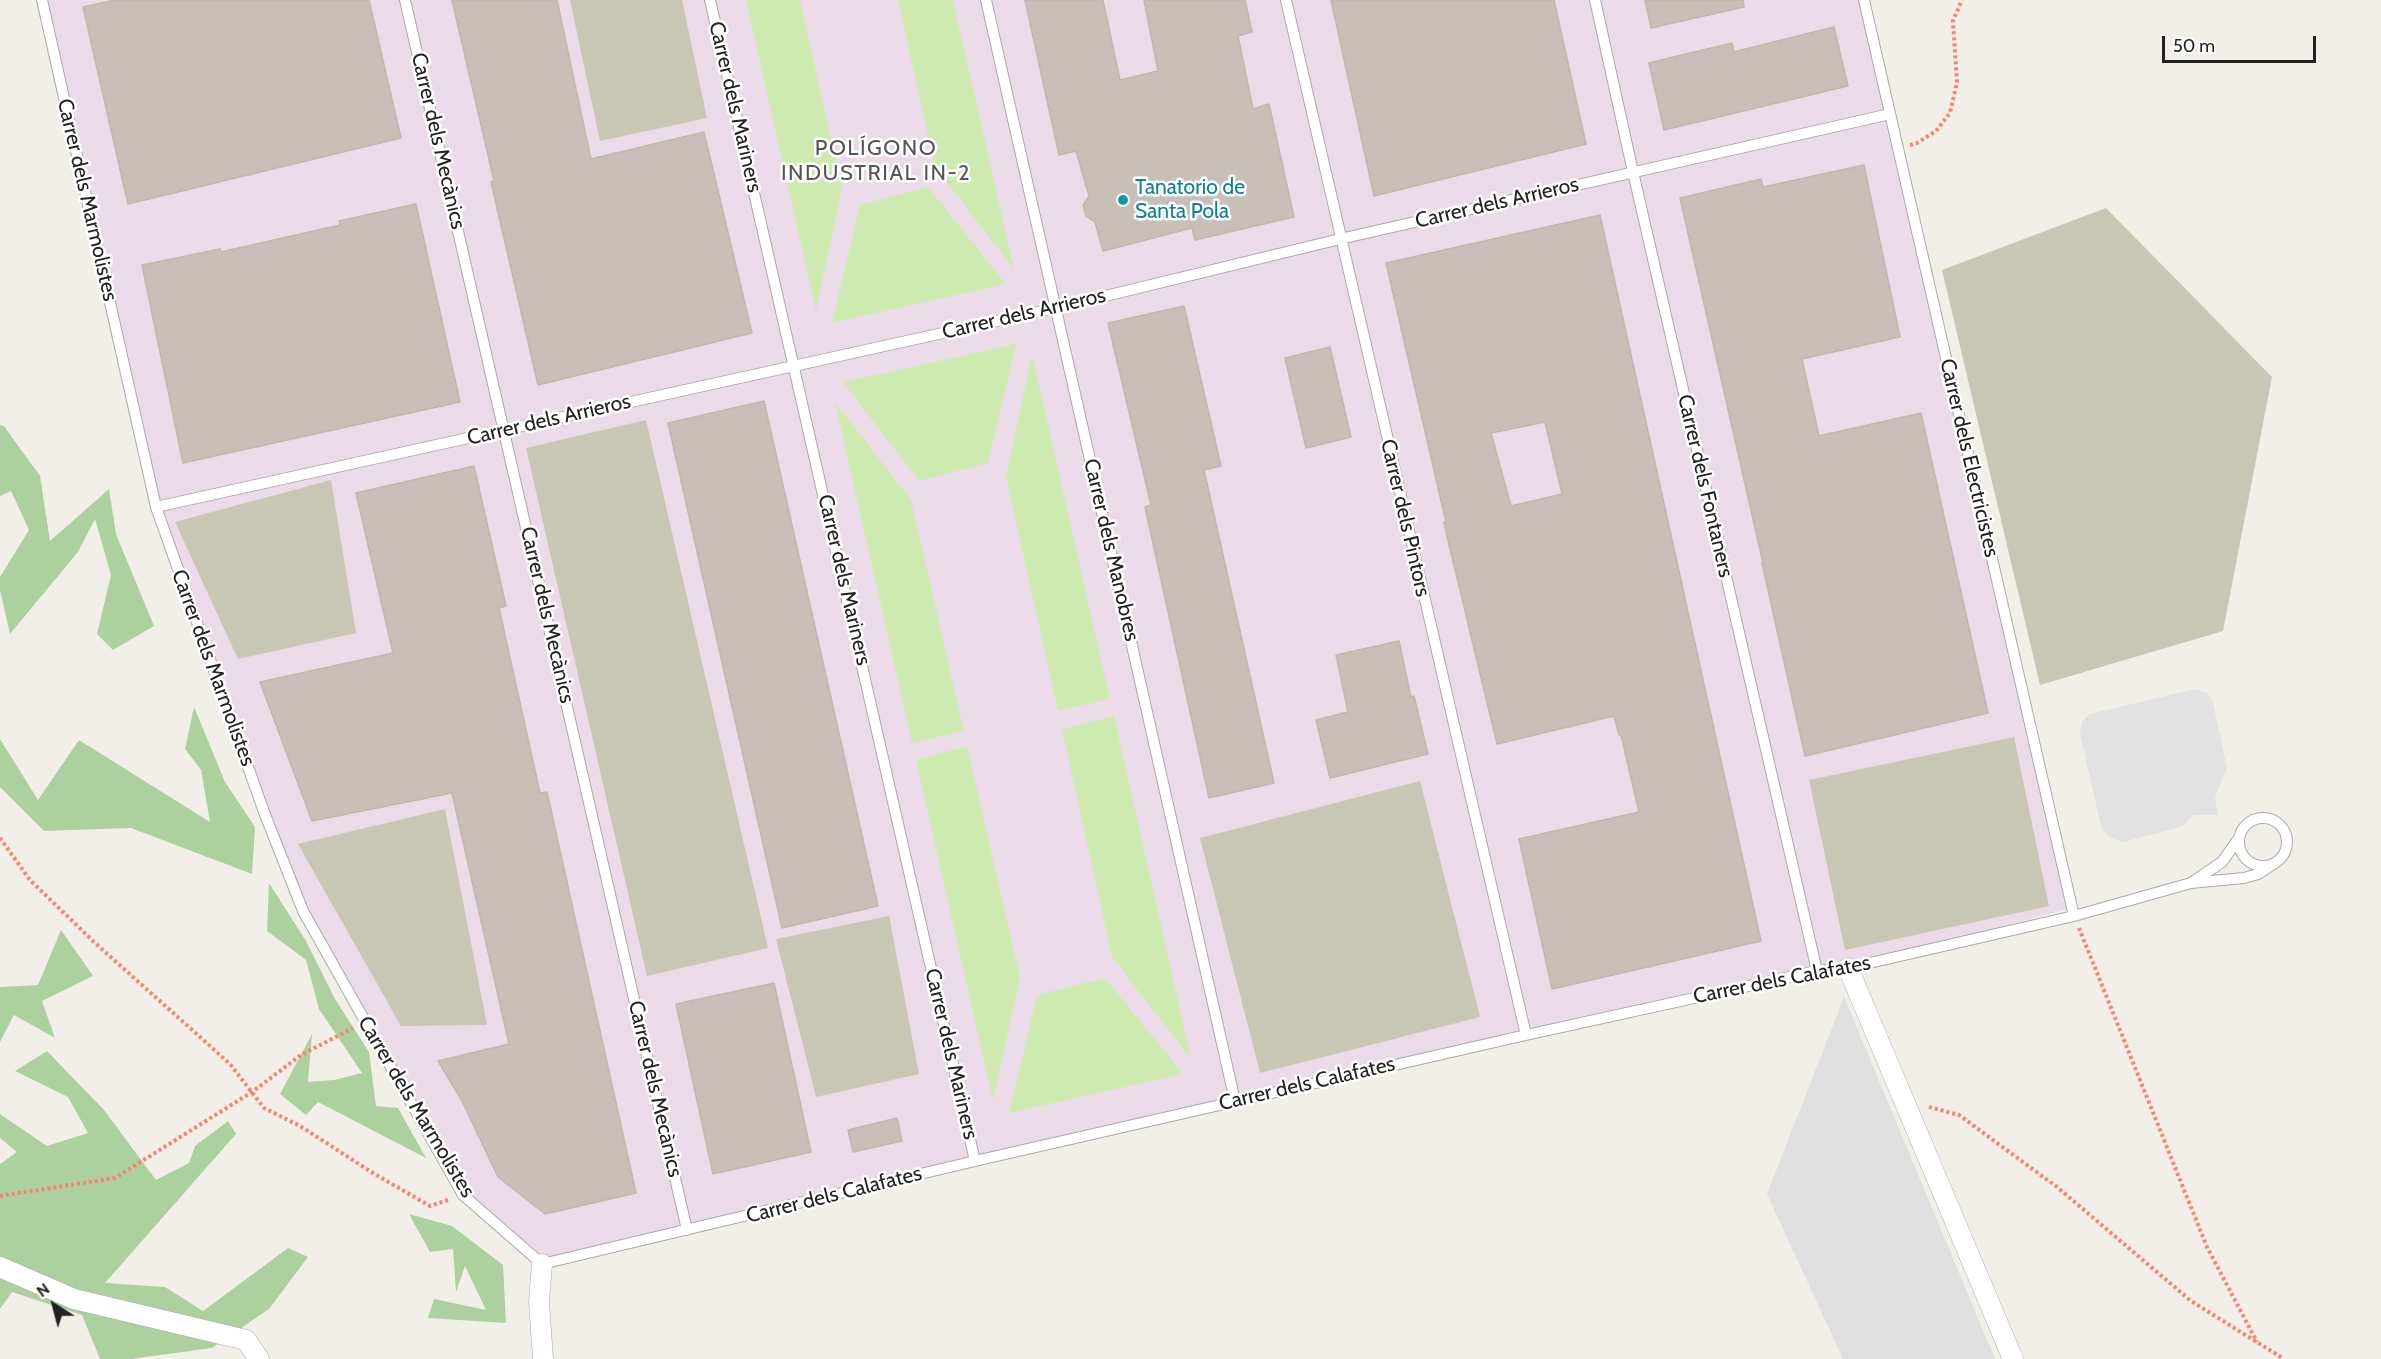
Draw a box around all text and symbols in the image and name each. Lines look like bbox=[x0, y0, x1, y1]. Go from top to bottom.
street label: Carrer dels Mariners bbox=[703, 19, 767, 195]
scale bar bbox=[2165, 24, 2320, 62]
text: 50 m bbox=[2173, 35, 2215, 57]
street label: Carrer dels Mecànics bbox=[405, 50, 471, 232]
street label: Carrer dels Marmolistes bbox=[51, 96, 123, 304]
district label: POLÍGONO INDUSTRIAL IN-2 bbox=[781, 136, 971, 188]
street label: Carrer dels Arrieros bbox=[1413, 172, 1581, 234]
place label: Tanatorio de Santa Pola bbox=[1135, 175, 1245, 225]
marker: Tanatorio de Santa Pola bbox=[1116, 193, 1130, 207]
street label: Carrer dels Arrieros bbox=[940, 283, 1108, 345]
street label: Carrer dels Electricistes bbox=[1934, 356, 2004, 560]
street label: Carrer dels Arrieros bbox=[465, 389, 633, 451]
street label: Carrer dels Fontaners bbox=[1672, 392, 1738, 580]
street label: Carrer dels Pintors bbox=[1375, 437, 1435, 599]
street label: Carrer dels Manobres bbox=[1078, 456, 1144, 644]
street label: Carrer dels Mariners bbox=[812, 492, 876, 668]
street label: Carrer dels Mecànics bbox=[514, 524, 580, 706]
street label: Carrer dels Marmolistes bbox=[166, 566, 260, 770]
street label: Carrer dels Calafates bbox=[1691, 950, 1873, 1010]
street label: Carrer dels Mariners bbox=[919, 966, 983, 1142]
street label: Carrer dels Mecànics bbox=[622, 998, 688, 1180]
street label: Carrer dels Marmolistes bbox=[352, 1012, 480, 1202]
street label: Carrer dels Calafates bbox=[1216, 1051, 1398, 1117]
street label: Carrer dels Calafates bbox=[744, 1161, 924, 1229]
north arrow bbox=[24, 1275, 84, 1335]
text: N bbox=[33, 1279, 53, 1301]

